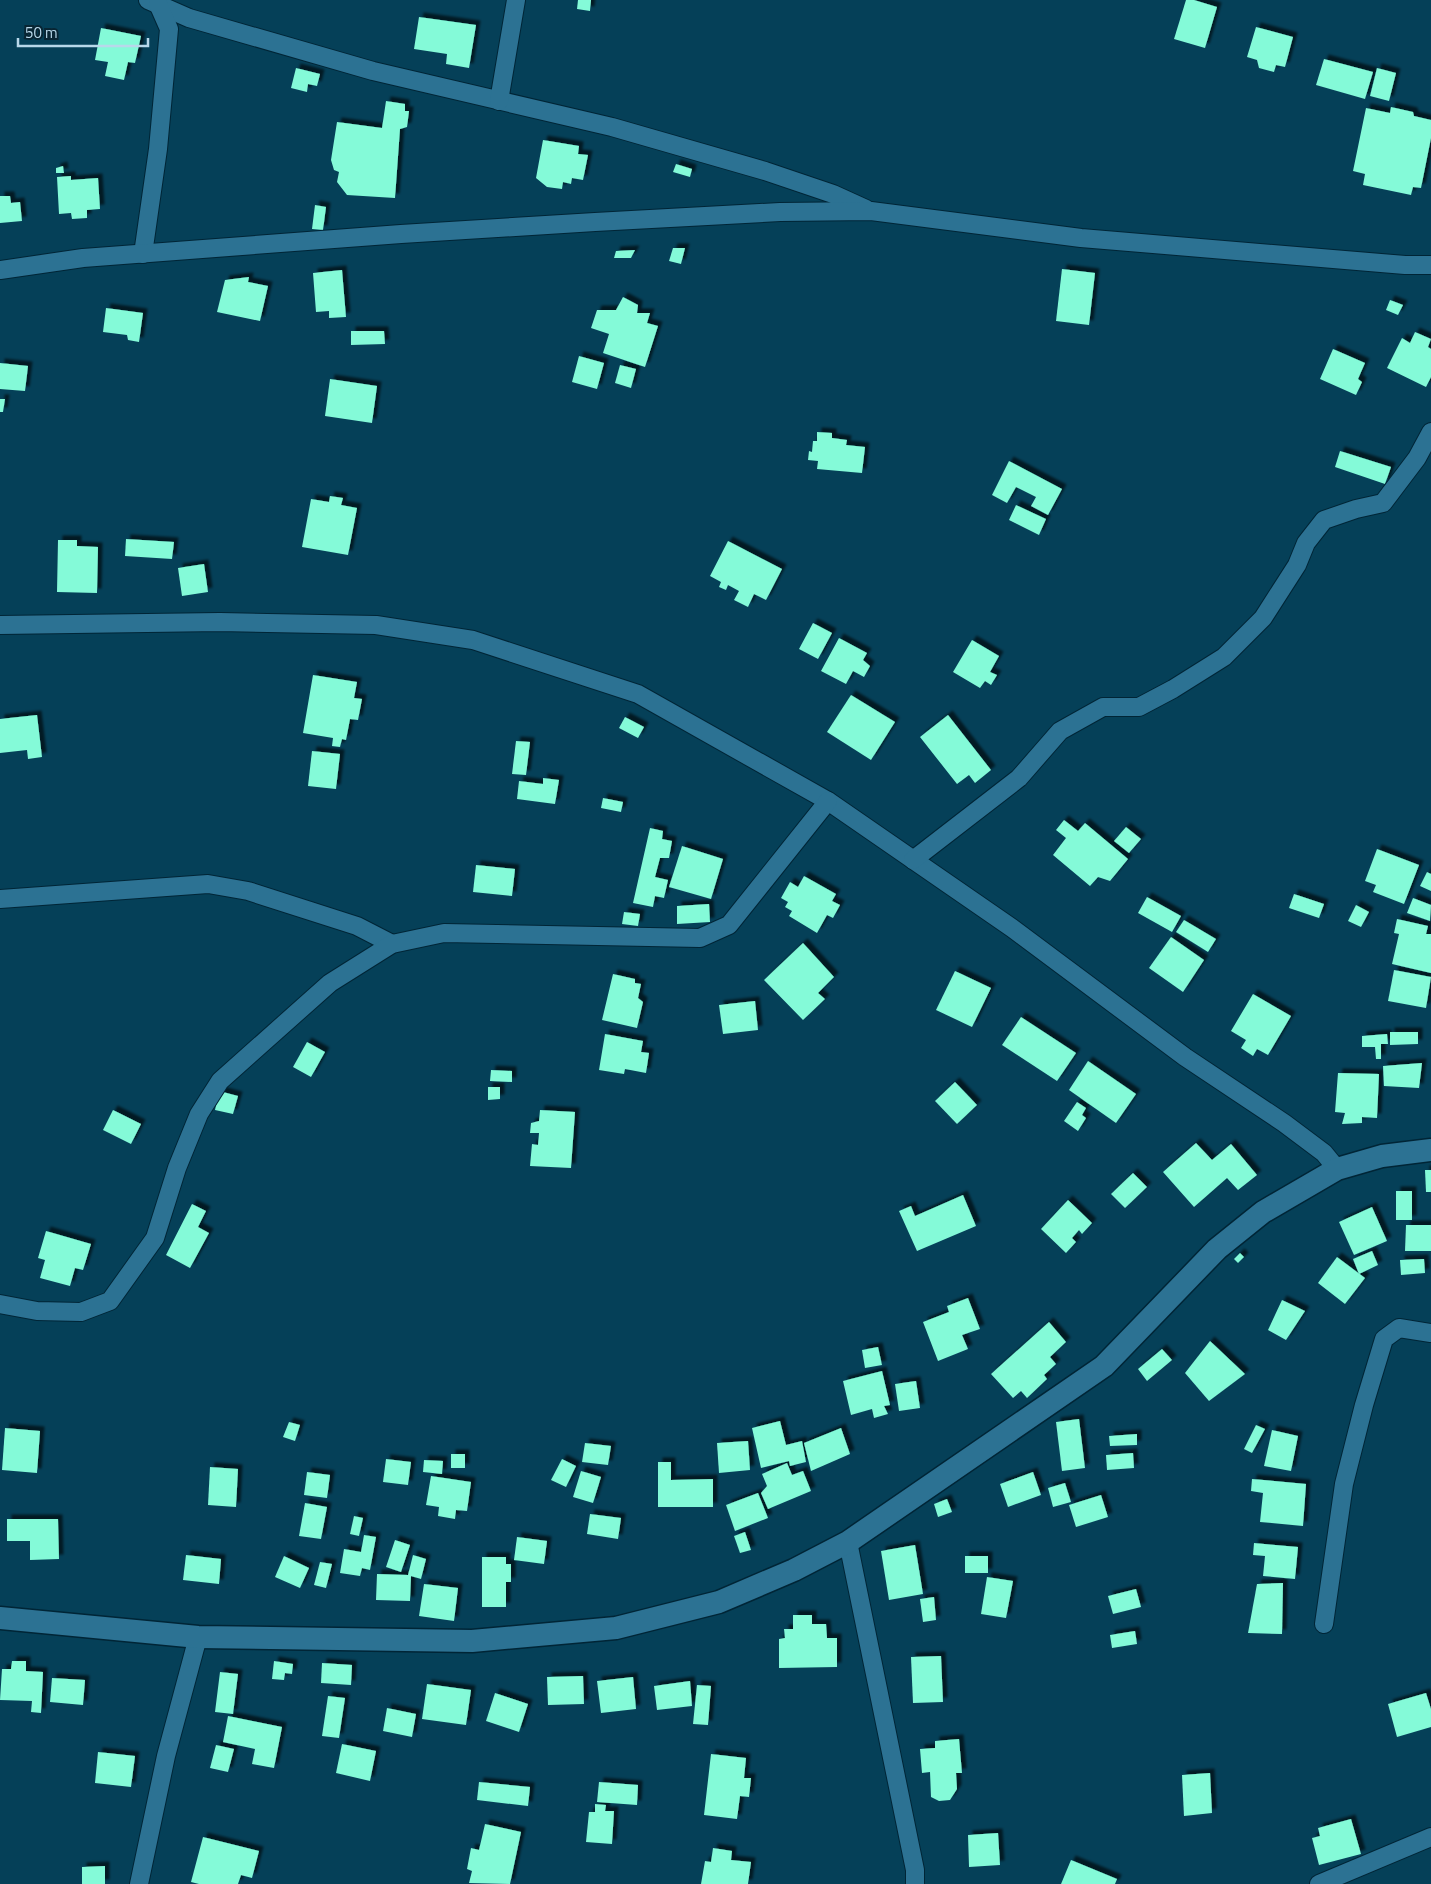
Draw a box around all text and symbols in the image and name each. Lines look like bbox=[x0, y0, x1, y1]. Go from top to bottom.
scale bar bbox=[18, 15, 148, 47]
text: 50 m bbox=[25, 21, 58, 44]

